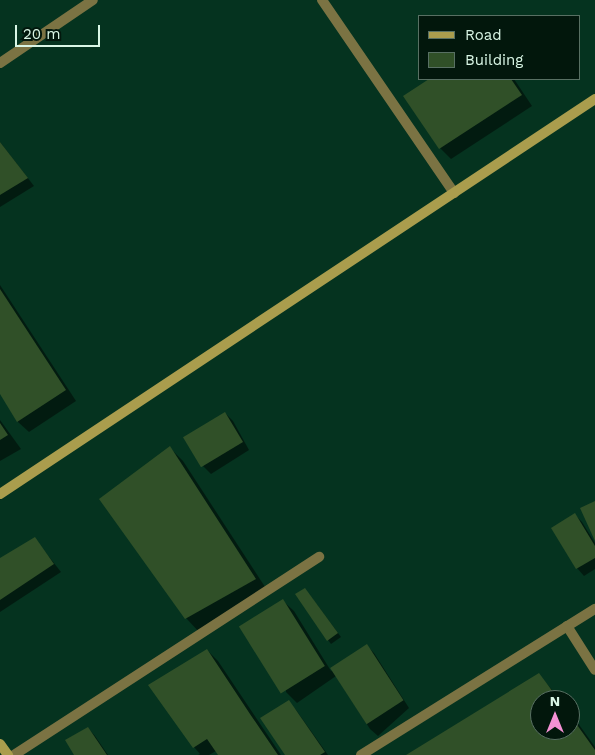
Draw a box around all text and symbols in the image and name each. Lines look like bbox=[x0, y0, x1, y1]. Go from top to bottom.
scale bar bbox=[18, 15, 102, 47]
legend bbox=[418, 15, 580, 80]
text: 20 m bbox=[23, 25, 61, 43]
text: Road bbox=[465, 26, 502, 44]
text: Building bbox=[465, 51, 523, 69]
north arrow bbox=[530, 690, 580, 740]
text: N bbox=[550, 693, 560, 709]

